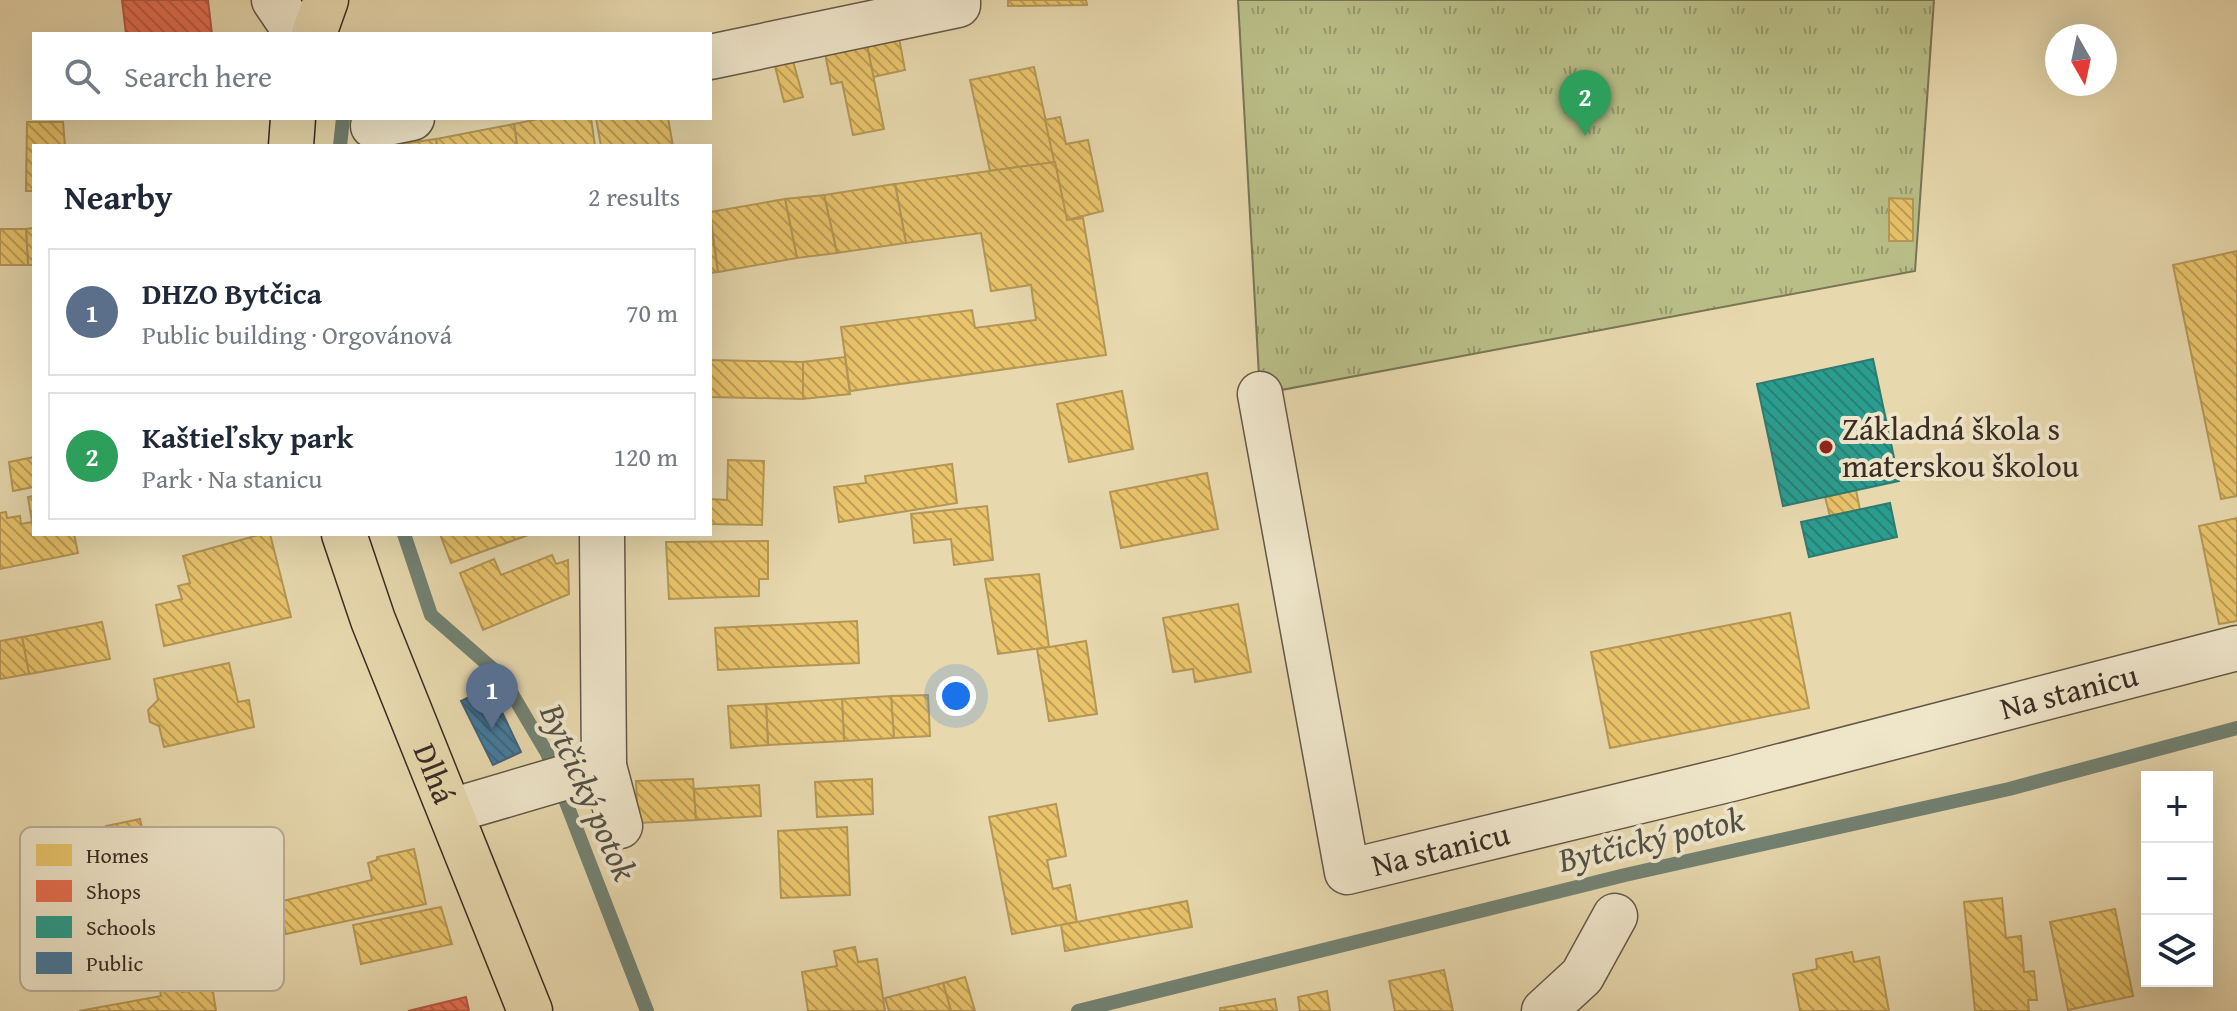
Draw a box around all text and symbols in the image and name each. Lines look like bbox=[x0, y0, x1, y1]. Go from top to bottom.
north arrow bbox=[2045, 24, 2117, 96]
search box bbox=[32, 32, 712, 120]
icon: search bbox=[60, 54, 104, 98]
text: Search here bbox=[124, 54, 272, 98]
pin: 2 bbox=[1559, 70, 1611, 136]
text: Nearby bbox=[64, 172, 173, 221]
text: 2 results bbox=[588, 177, 680, 216]
text: DHZO Bytčica bbox=[142, 271, 322, 315]
text: 1 bbox=[85, 293, 99, 332]
text: 70 m bbox=[626, 293, 678, 332]
text: Public building · Orgovánová bbox=[142, 315, 452, 354]
place label: Základná škola s materskou školou bbox=[1842, 405, 2080, 489]
text: Kaštieľsky park bbox=[142, 415, 353, 459]
text: 2 bbox=[85, 437, 99, 476]
text: 120 m bbox=[613, 437, 678, 476]
marker: Základná škola s materskou školou bbox=[1817, 438, 1835, 456]
text: Park · Na stanicu bbox=[142, 459, 322, 498]
street label: Na stanicu bbox=[1995, 650, 2143, 731]
pin: 1 bbox=[466, 663, 518, 729]
your location bbox=[936, 676, 976, 716]
water label: Bytčický potok bbox=[528, 695, 650, 889]
street label: Dlhá bbox=[402, 736, 468, 810]
map controls bbox=[2141, 771, 2213, 987]
button: + bbox=[2141, 771, 2213, 843]
water label: Bytčický potok bbox=[1552, 793, 1749, 884]
street label: Na stanicu bbox=[1366, 809, 1515, 888]
legend bbox=[20, 827, 284, 991]
text: Homes bbox=[86, 839, 149, 871]
button: − bbox=[2141, 843, 2213, 915]
text: Shops bbox=[86, 875, 141, 907]
text: Schools bbox=[86, 911, 156, 943]
button: layers bbox=[2141, 915, 2213, 987]
text: Public bbox=[86, 947, 143, 979]

